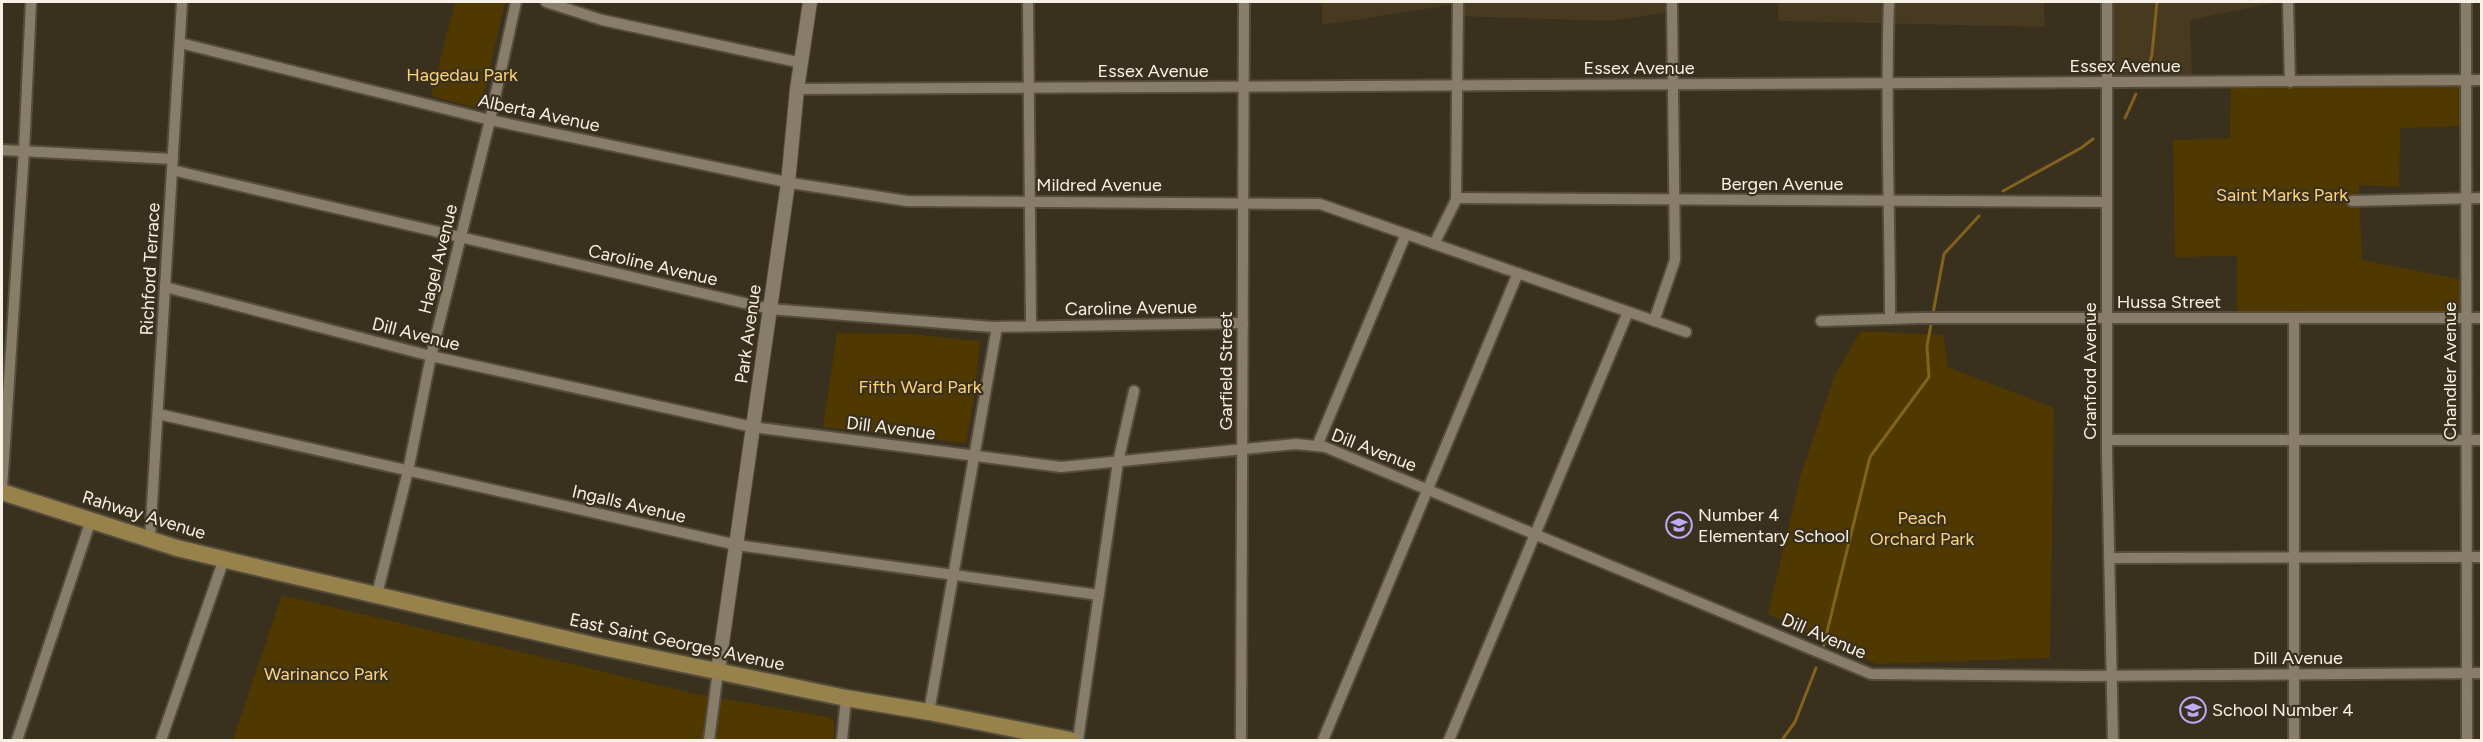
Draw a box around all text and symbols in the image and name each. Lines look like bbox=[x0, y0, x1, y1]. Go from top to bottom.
street label: Essex Avenue bbox=[2069, 55, 2181, 77]
street label: Essex Avenue bbox=[1583, 57, 1695, 79]
street label: Essex Avenue bbox=[1097, 60, 1209, 82]
park label: Hagedau Park bbox=[406, 64, 518, 86]
street label: Alberta Avenue bbox=[476, 89, 602, 137]
street label: Bergen Avenue bbox=[1721, 173, 1843, 195]
street label: Mildred Avenue bbox=[1036, 174, 1162, 196]
park label: Saint Marks Park bbox=[2216, 184, 2348, 206]
street label: Richford Terrace bbox=[136, 202, 164, 336]
street label: Hagel Avenue bbox=[414, 202, 462, 316]
street label: Caroline Avenue bbox=[586, 239, 720, 291]
street label: Park Avenue bbox=[730, 283, 766, 385]
street label: Hussa Street bbox=[2117, 291, 2221, 313]
street label: Caroline Avenue bbox=[1065, 296, 1197, 320]
street label: Cranford Avenue bbox=[2079, 302, 2101, 440]
street label: Chandler Avenue bbox=[2439, 302, 2461, 440]
street label: Garfield Street bbox=[1215, 311, 1237, 430]
street label: Dill Avenue bbox=[370, 312, 462, 356]
park label: Fifth Ward Park bbox=[859, 376, 982, 398]
street label: Dill Avenue bbox=[845, 412, 937, 444]
street label: Dill Avenue bbox=[1328, 424, 1420, 476]
street label: Ingalls Avenue bbox=[570, 480, 688, 528]
street label: Rahway Avenue bbox=[80, 486, 209, 544]
place label: Number 4 Elementary School bbox=[1698, 504, 1849, 547]
park label: Peach Orchard Park bbox=[1870, 507, 1974, 550]
school or university icon: Number 4 Elementary School bbox=[1664, 510, 1694, 540]
street label: East Saint Georges Avenue bbox=[567, 608, 787, 676]
street label: Dill Avenue bbox=[1778, 608, 1870, 664]
street label: Dill Avenue bbox=[2253, 647, 2343, 669]
park label: Warinanco Park bbox=[264, 663, 388, 685]
school or university icon: School Number 4 bbox=[2178, 695, 2208, 725]
place label: School Number 4 bbox=[2212, 699, 2354, 721]

